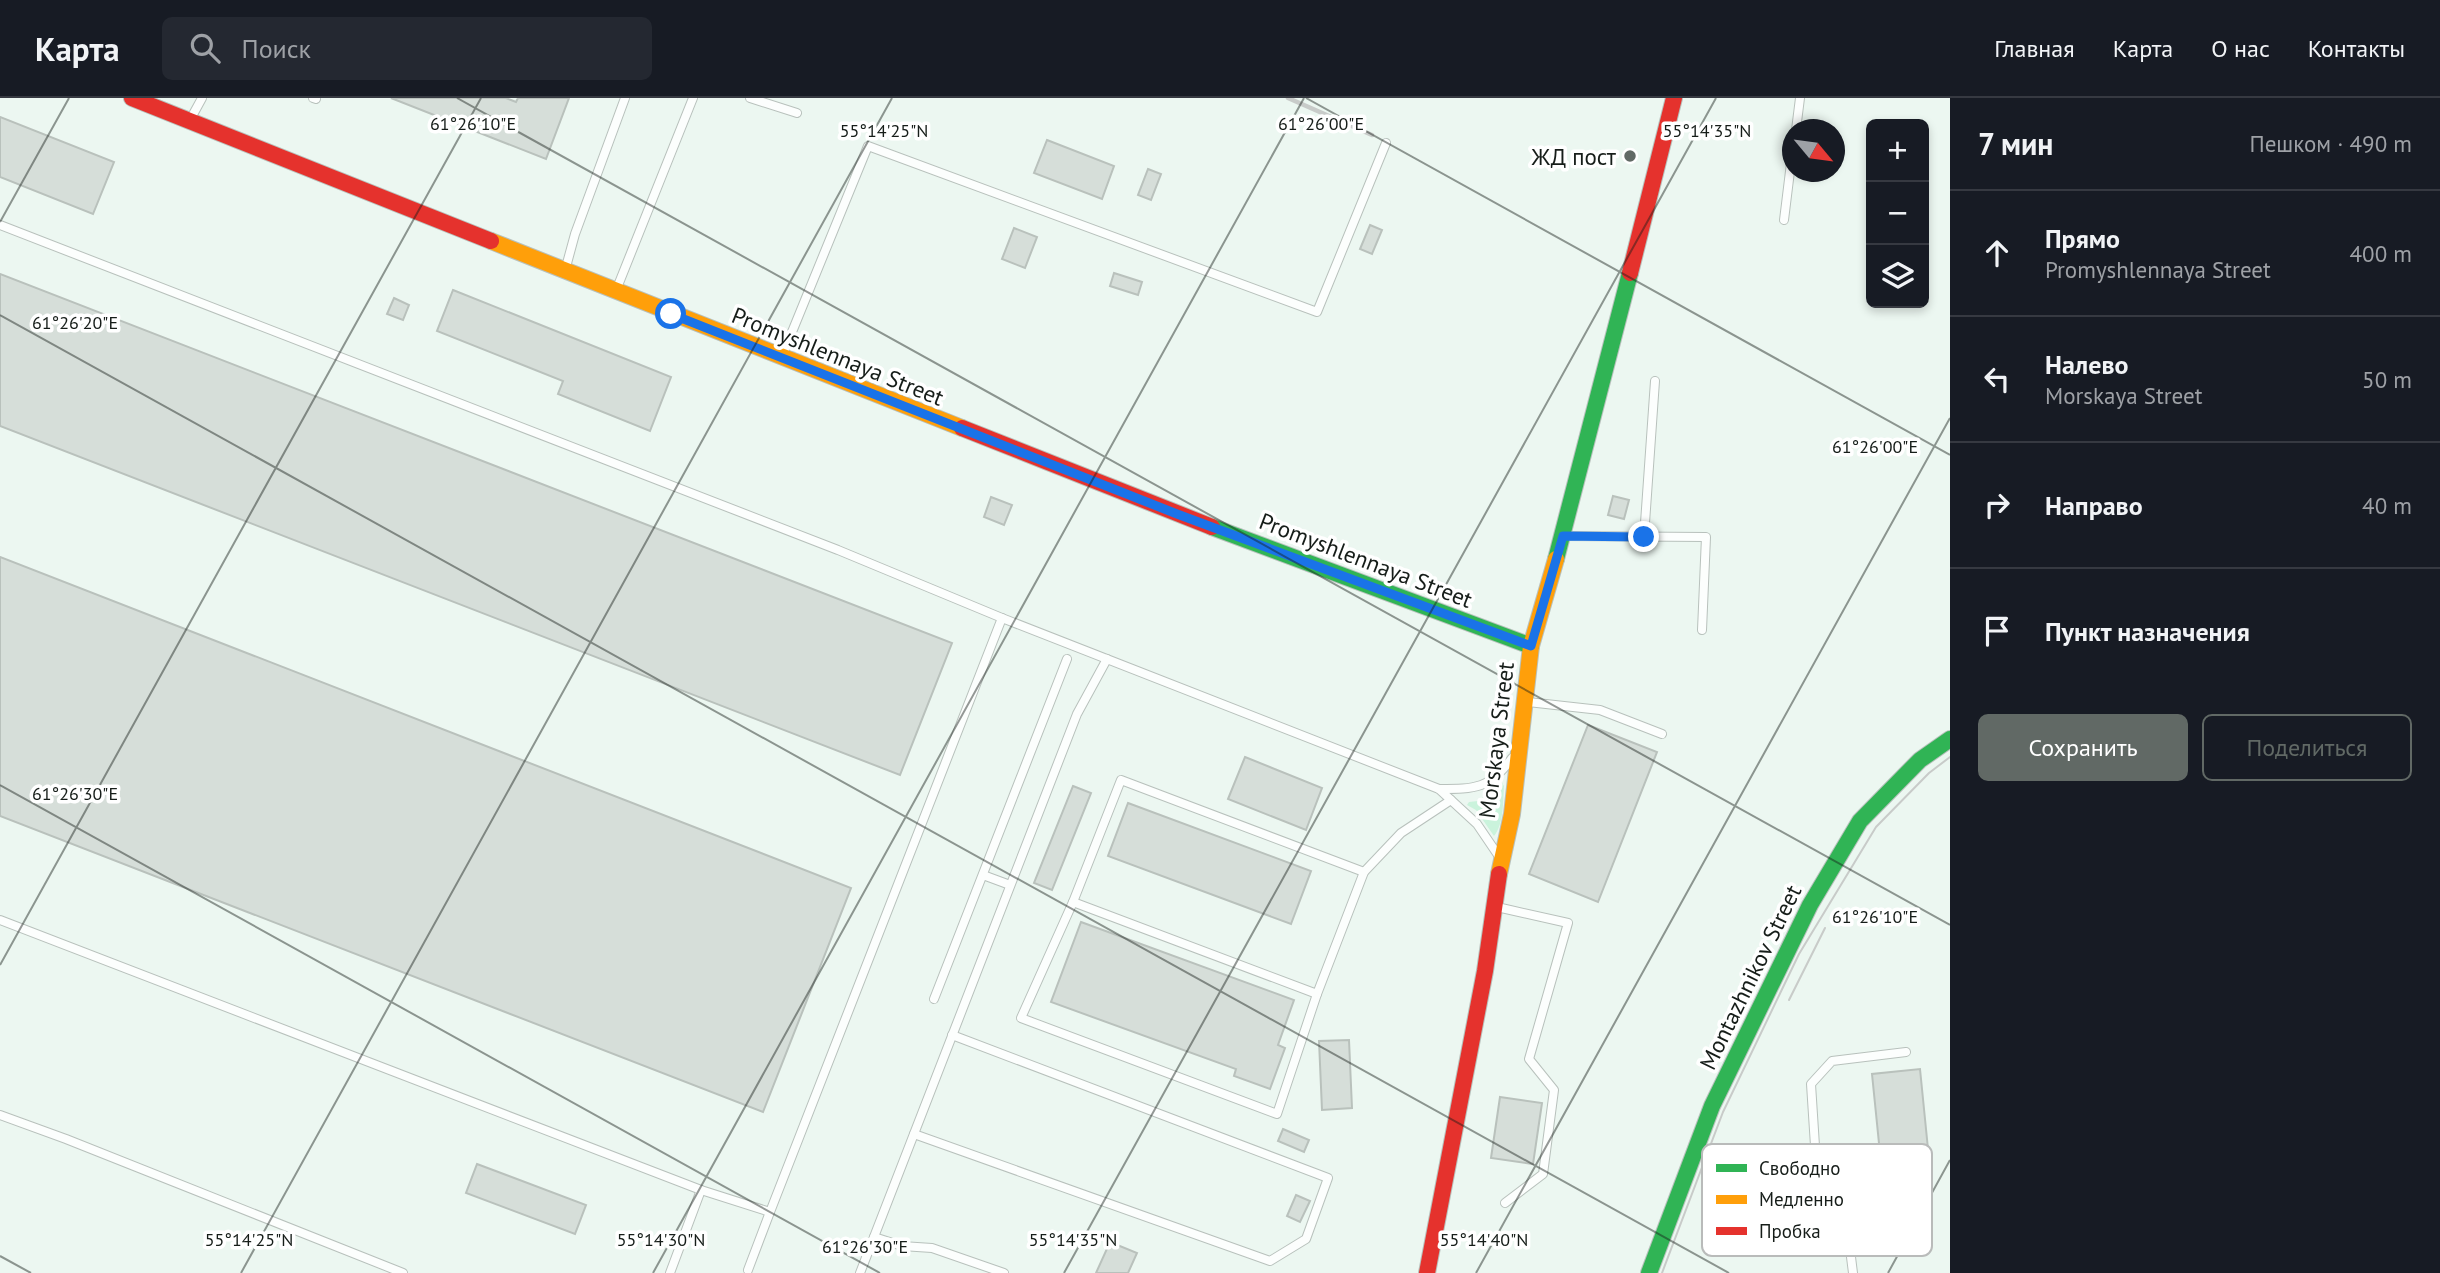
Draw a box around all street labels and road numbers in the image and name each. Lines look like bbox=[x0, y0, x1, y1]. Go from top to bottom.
street label: Promyshlennaya Street bbox=[728, 300, 948, 412]
street label: Promyshlennaya Street bbox=[1255, 506, 1477, 614]
street label: Morskaya Street bbox=[1472, 660, 1520, 820]
street label: Montazhnikov Street bbox=[1693, 880, 1807, 1074]

